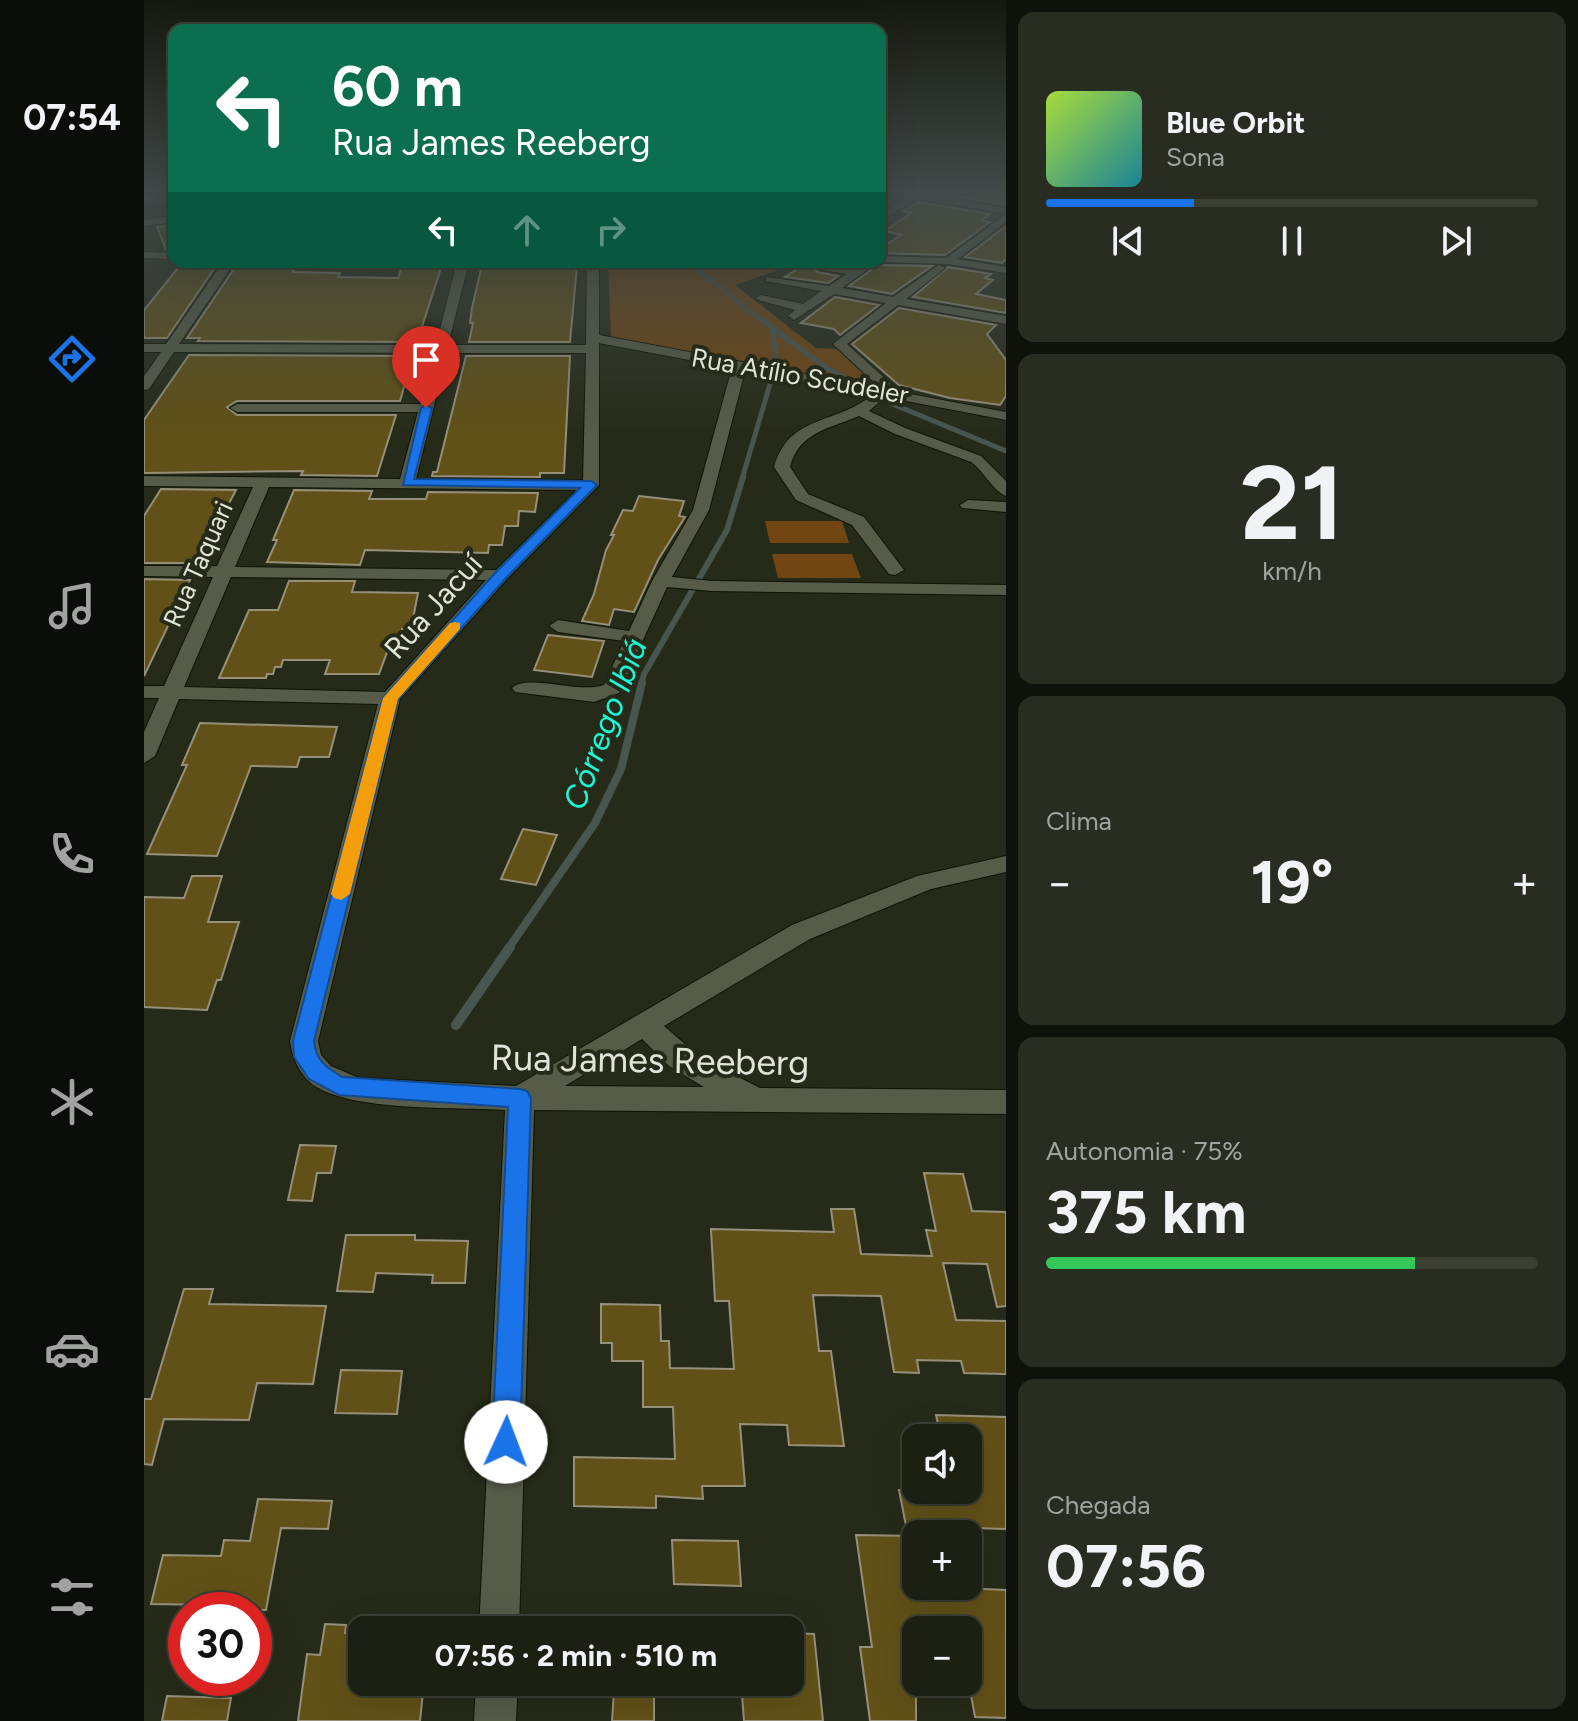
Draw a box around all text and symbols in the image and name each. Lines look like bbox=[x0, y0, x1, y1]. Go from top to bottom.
text: 60 m bbox=[332, 53, 463, 120]
icon: left bbox=[200, 56, 304, 160]
text: 07:54 bbox=[23, 96, 121, 139]
text: Blue Orbit bbox=[1166, 104, 1305, 141]
text: Rua James Reeberg bbox=[332, 121, 651, 164]
text: Sona bbox=[1166, 141, 1225, 173]
icon: left bbox=[421, 208, 465, 252]
icon: ahead bbox=[505, 208, 549, 252]
icon: right bbox=[589, 208, 633, 252]
icon: previous bbox=[1106, 219, 1150, 263]
icon: pause bbox=[1270, 219, 1314, 263]
icon: next bbox=[1434, 219, 1478, 263]
pin bbox=[392, 326, 460, 408]
icon: directions bbox=[44, 331, 100, 387]
icon: arrive bbox=[404, 338, 448, 382]
street label: Rua Atílio Scudeler bbox=[689, 341, 911, 411]
text: 21 bbox=[1240, 440, 1344, 565]
street label: Rua Taquari bbox=[156, 496, 240, 632]
street label: Rua Jacuí bbox=[376, 544, 491, 666]
text: km/h bbox=[1262, 555, 1322, 587]
icon: music bbox=[44, 578, 100, 634]
water label: Córrego Ibiá bbox=[555, 633, 655, 815]
text: Clima bbox=[1046, 805, 1112, 837]
icon: phone bbox=[44, 826, 100, 882]
text: 19° bbox=[1251, 846, 1333, 918]
text: − bbox=[1046, 856, 1073, 909]
text: + bbox=[1511, 856, 1538, 909]
street label: Rua James Reeberg bbox=[490, 1036, 810, 1084]
icon: climate bbox=[44, 1074, 100, 1130]
text: Autonomia · 75% bbox=[1046, 1135, 1243, 1167]
text: 375 km bbox=[1046, 1176, 1246, 1248]
icon: car bbox=[44, 1321, 100, 1377]
position arrow bbox=[464, 1400, 548, 1484]
map controls bbox=[902, 1424, 982, 1696]
button: sound bbox=[902, 1424, 982, 1504]
text: Chegada bbox=[1046, 1489, 1150, 1521]
button: + bbox=[902, 1520, 982, 1600]
text: 07:56 bbox=[1046, 1530, 1206, 1602]
icon: filters bbox=[44, 1569, 100, 1625]
speed limit sign: 30 bbox=[168, 1592, 272, 1696]
button: − bbox=[902, 1616, 982, 1696]
text: 07:56 · 2 min · 510 m bbox=[435, 1637, 717, 1674]

